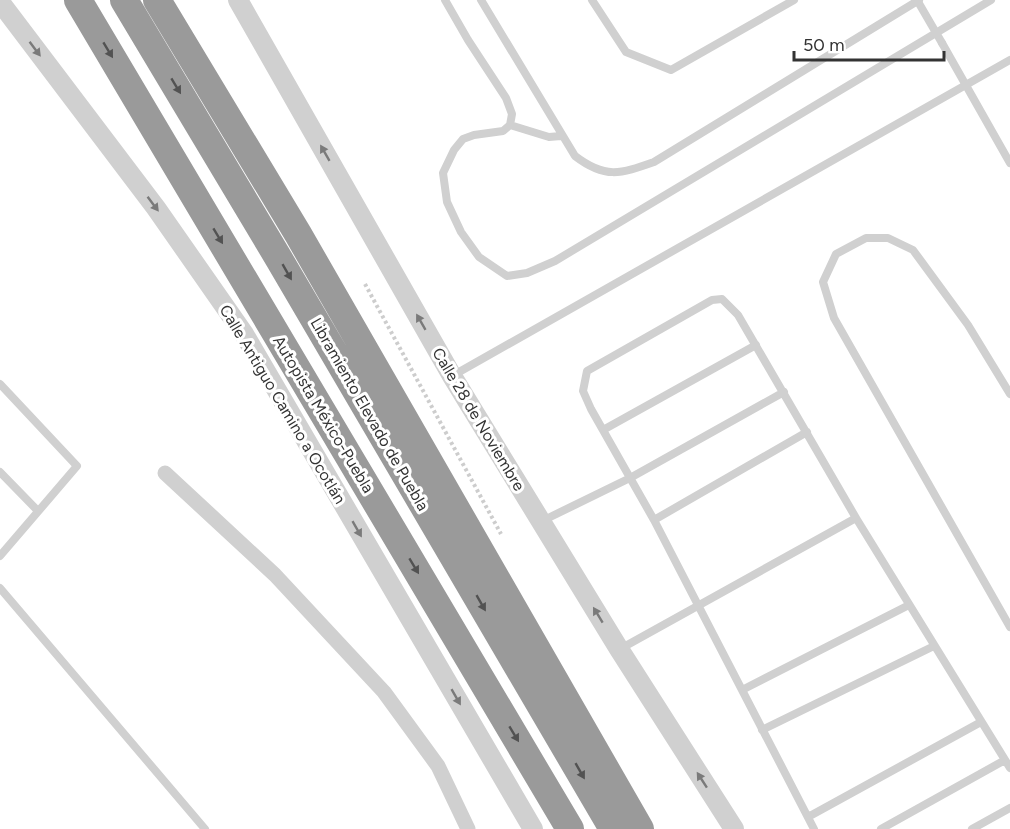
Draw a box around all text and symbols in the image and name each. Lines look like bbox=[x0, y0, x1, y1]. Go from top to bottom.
scale bar bbox=[794, 24, 944, 62]
text: 50 m bbox=[803, 34, 845, 56]
one-way arrow bbox=[29, 41, 41, 57]
one-way arrow bbox=[103, 42, 114, 58]
one-way arrow bbox=[171, 78, 181, 95]
one-way arrow bbox=[319, 145, 330, 161]
one-way arrow bbox=[147, 196, 160, 212]
one-way arrow bbox=[213, 228, 224, 244]
one-way arrow bbox=[281, 264, 292, 280]
street label: Calle Antiguo Camino a Ocotlán bbox=[216, 301, 350, 507]
one-way arrow bbox=[416, 313, 426, 330]
street label: Libramiento Elevado de Puebla bbox=[306, 314, 433, 514]
street label: Autopista México-Puebla bbox=[269, 332, 378, 496]
street label: Calle 28 de Noviembre bbox=[428, 344, 529, 494]
one-way arrow bbox=[352, 521, 363, 537]
one-way arrow bbox=[409, 558, 420, 574]
one-way arrow bbox=[476, 595, 486, 612]
one-way arrow bbox=[592, 607, 603, 623]
one-way arrow bbox=[450, 689, 461, 705]
one-way arrow bbox=[509, 726, 519, 743]
one-way arrow bbox=[574, 763, 585, 779]
one-way arrow bbox=[697, 772, 708, 788]

